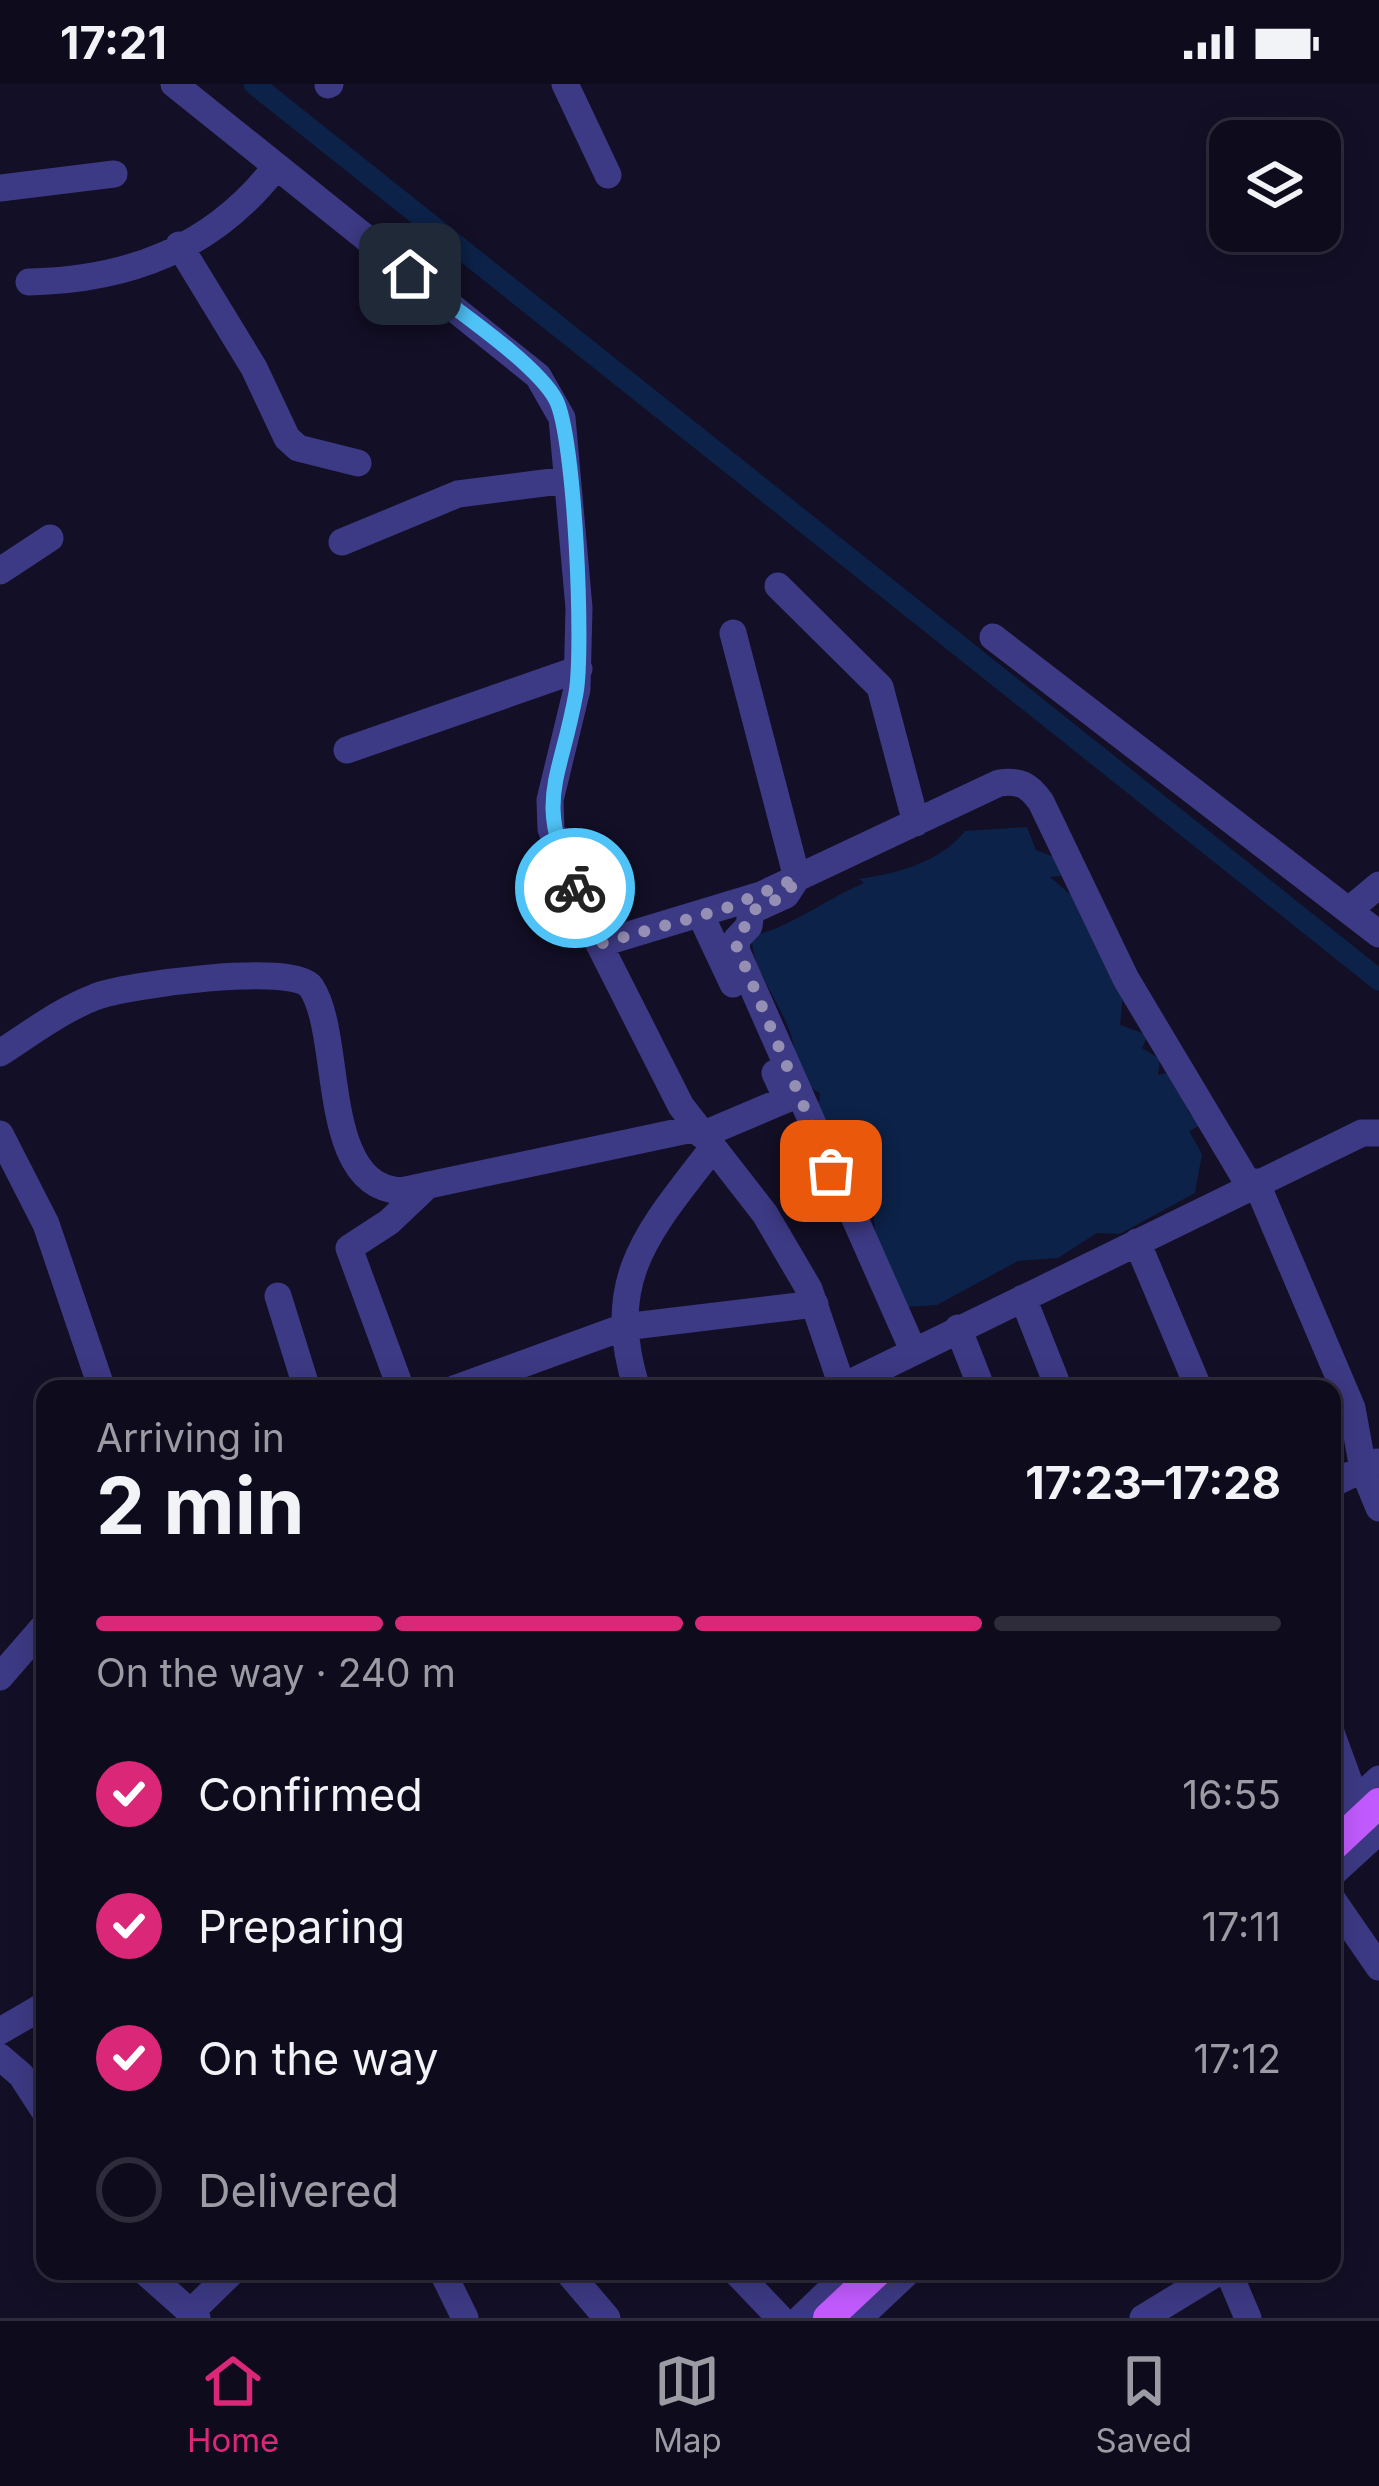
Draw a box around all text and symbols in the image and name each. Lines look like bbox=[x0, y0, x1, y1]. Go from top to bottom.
text: 17:21 bbox=[60, 15, 167, 70]
map controls bbox=[1209, 120, 1341, 252]
button: layers bbox=[1209, 120, 1341, 252]
pin bbox=[359, 223, 461, 325]
icon: home bbox=[377, 241, 443, 307]
courier bbox=[515, 828, 635, 948]
icon: bike bbox=[542, 855, 608, 921]
pin bbox=[780, 1120, 882, 1222]
icon: bag bbox=[798, 1138, 864, 1204]
text: Arriving in bbox=[96, 1414, 285, 1461]
text: 17:23–17:28 bbox=[1025, 1455, 1281, 1510]
text: 2 min bbox=[96, 1458, 304, 1553]
text: On the way · 240 m bbox=[96, 1649, 456, 1696]
icon: check bbox=[96, 1761, 162, 1827]
text: Confirmed bbox=[198, 1767, 423, 1822]
text: 16:55 bbox=[1182, 1771, 1281, 1818]
icon: check bbox=[96, 1893, 162, 1959]
text: Preparing bbox=[198, 1899, 405, 1954]
text: 17:11 bbox=[1201, 1903, 1281, 1950]
icon: check bbox=[96, 2025, 162, 2091]
text: On the way bbox=[198, 2031, 439, 2086]
text: 17:12 bbox=[1193, 2035, 1281, 2082]
text: Delivered bbox=[198, 2163, 399, 2218]
tab: Home bbox=[187, 2348, 279, 2460]
tab: Map bbox=[653, 2348, 722, 2460]
tab: Saved bbox=[1096, 2348, 1192, 2460]

